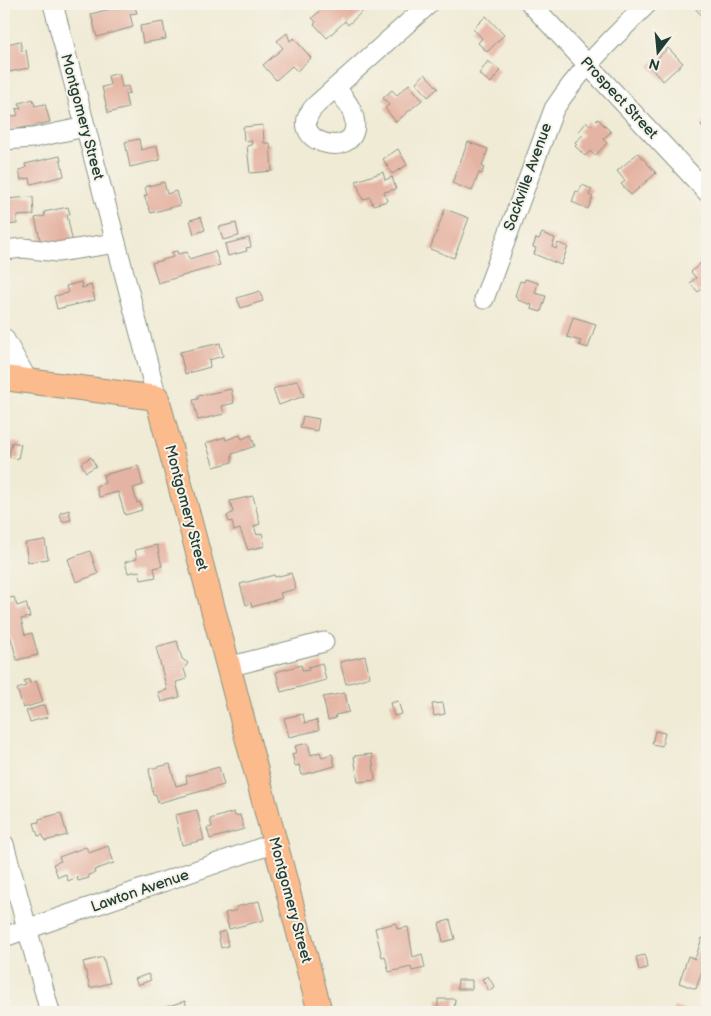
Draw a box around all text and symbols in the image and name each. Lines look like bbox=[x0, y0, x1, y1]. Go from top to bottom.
north arrow bbox=[634, 28, 684, 78]
street label: Montgomery Street bbox=[56, 52, 108, 182]
street label: Prospect Street bbox=[576, 53, 662, 143]
text: N bbox=[647, 54, 662, 74]
street label: Sackville Avenue bbox=[500, 120, 556, 234]
street label: Montgomery Street bbox=[160, 443, 212, 573]
street label: Montgomery Street bbox=[264, 835, 316, 965]
street label: Lawton Avenue bbox=[89, 865, 192, 917]

